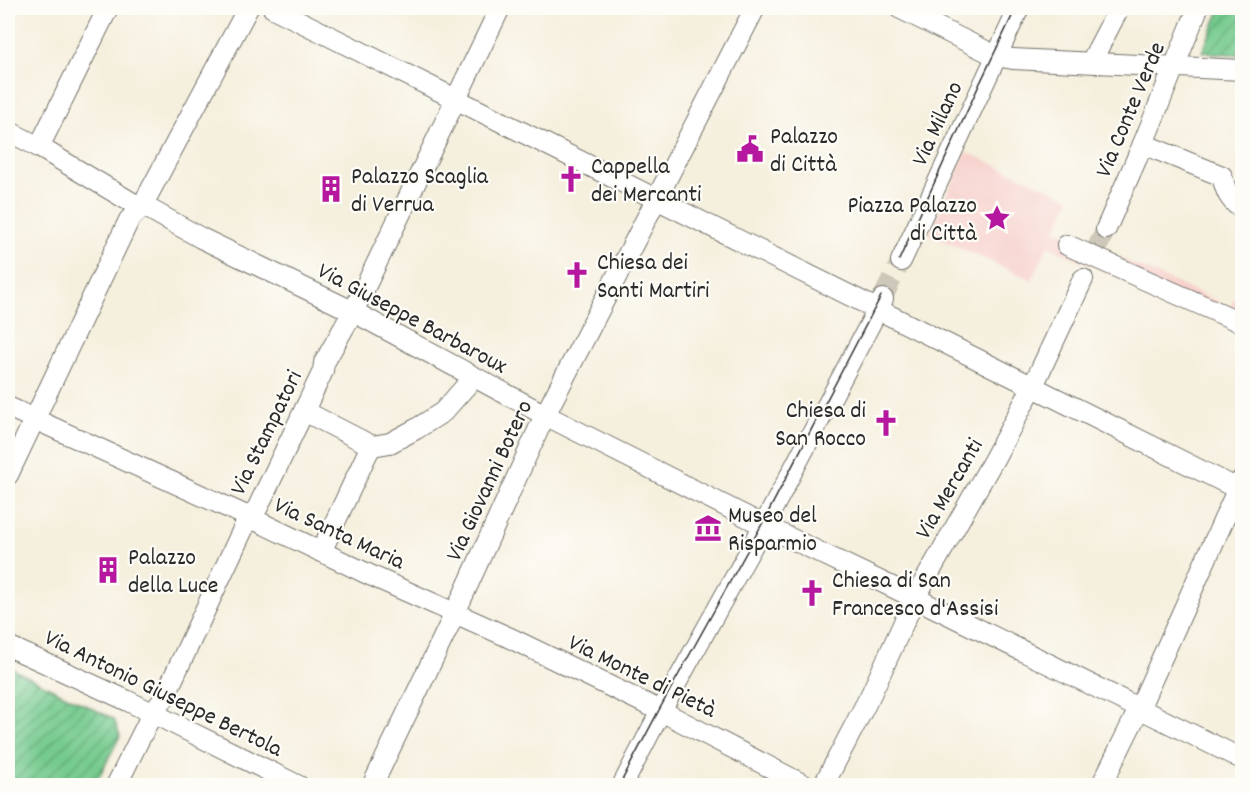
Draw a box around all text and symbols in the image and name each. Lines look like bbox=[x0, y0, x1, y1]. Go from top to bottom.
street label: Via Conte Verde bbox=[1088, 37, 1176, 183]
street label: Via Milano bbox=[904, 76, 973, 172]
place label: Palazzo di Città bbox=[770, 121, 838, 183]
public building icon: Palazzo di Città bbox=[735, 134, 765, 164]
place label: Cappella dei Mercanti bbox=[591, 151, 701, 213]
place label: Palazzo Scaglia di Verrua bbox=[351, 161, 489, 223]
church icon: Cappella dei Mercanti bbox=[556, 164, 586, 194]
building icon: Palazzo Scaglia di Verrua bbox=[316, 174, 346, 204]
place label: Piazza Palazzo di Città bbox=[847, 190, 977, 252]
place icon: Piazza Palazzo di Città bbox=[982, 203, 1012, 233]
place label: Chiesa dei Santi Martiri bbox=[597, 247, 709, 309]
street label: Via Giuseppe Barbaroux bbox=[311, 255, 513, 384]
church icon: Chiesa dei Santi Martiri bbox=[562, 260, 592, 290]
street label: Via Stampatori bbox=[223, 365, 313, 501]
street label: Via Giovanni Botero bbox=[438, 395, 543, 567]
place label: Chiesa di San Rocco bbox=[775, 395, 866, 457]
church icon: Chiesa di San Rocco bbox=[871, 408, 901, 438]
street label: Via Mercanti bbox=[908, 433, 993, 546]
street label: Via Santa Maria bbox=[268, 489, 411, 580]
place label: Museo del Risparmio bbox=[728, 500, 817, 562]
museum icon: Museo del Risparmio bbox=[693, 513, 723, 543]
place label: Palazzo della Luce bbox=[128, 542, 218, 604]
building icon: Palazzo della Luce bbox=[93, 555, 123, 585]
place label: Chiesa di San Francesco d'Assisi bbox=[832, 565, 998, 627]
church icon: Chiesa di San Francesco d'Assisi bbox=[797, 578, 827, 608]
street label: Via Antonio Giuseppe Bertola bbox=[38, 622, 288, 768]
street label: Via Monte di Pietà bbox=[562, 627, 722, 728]

